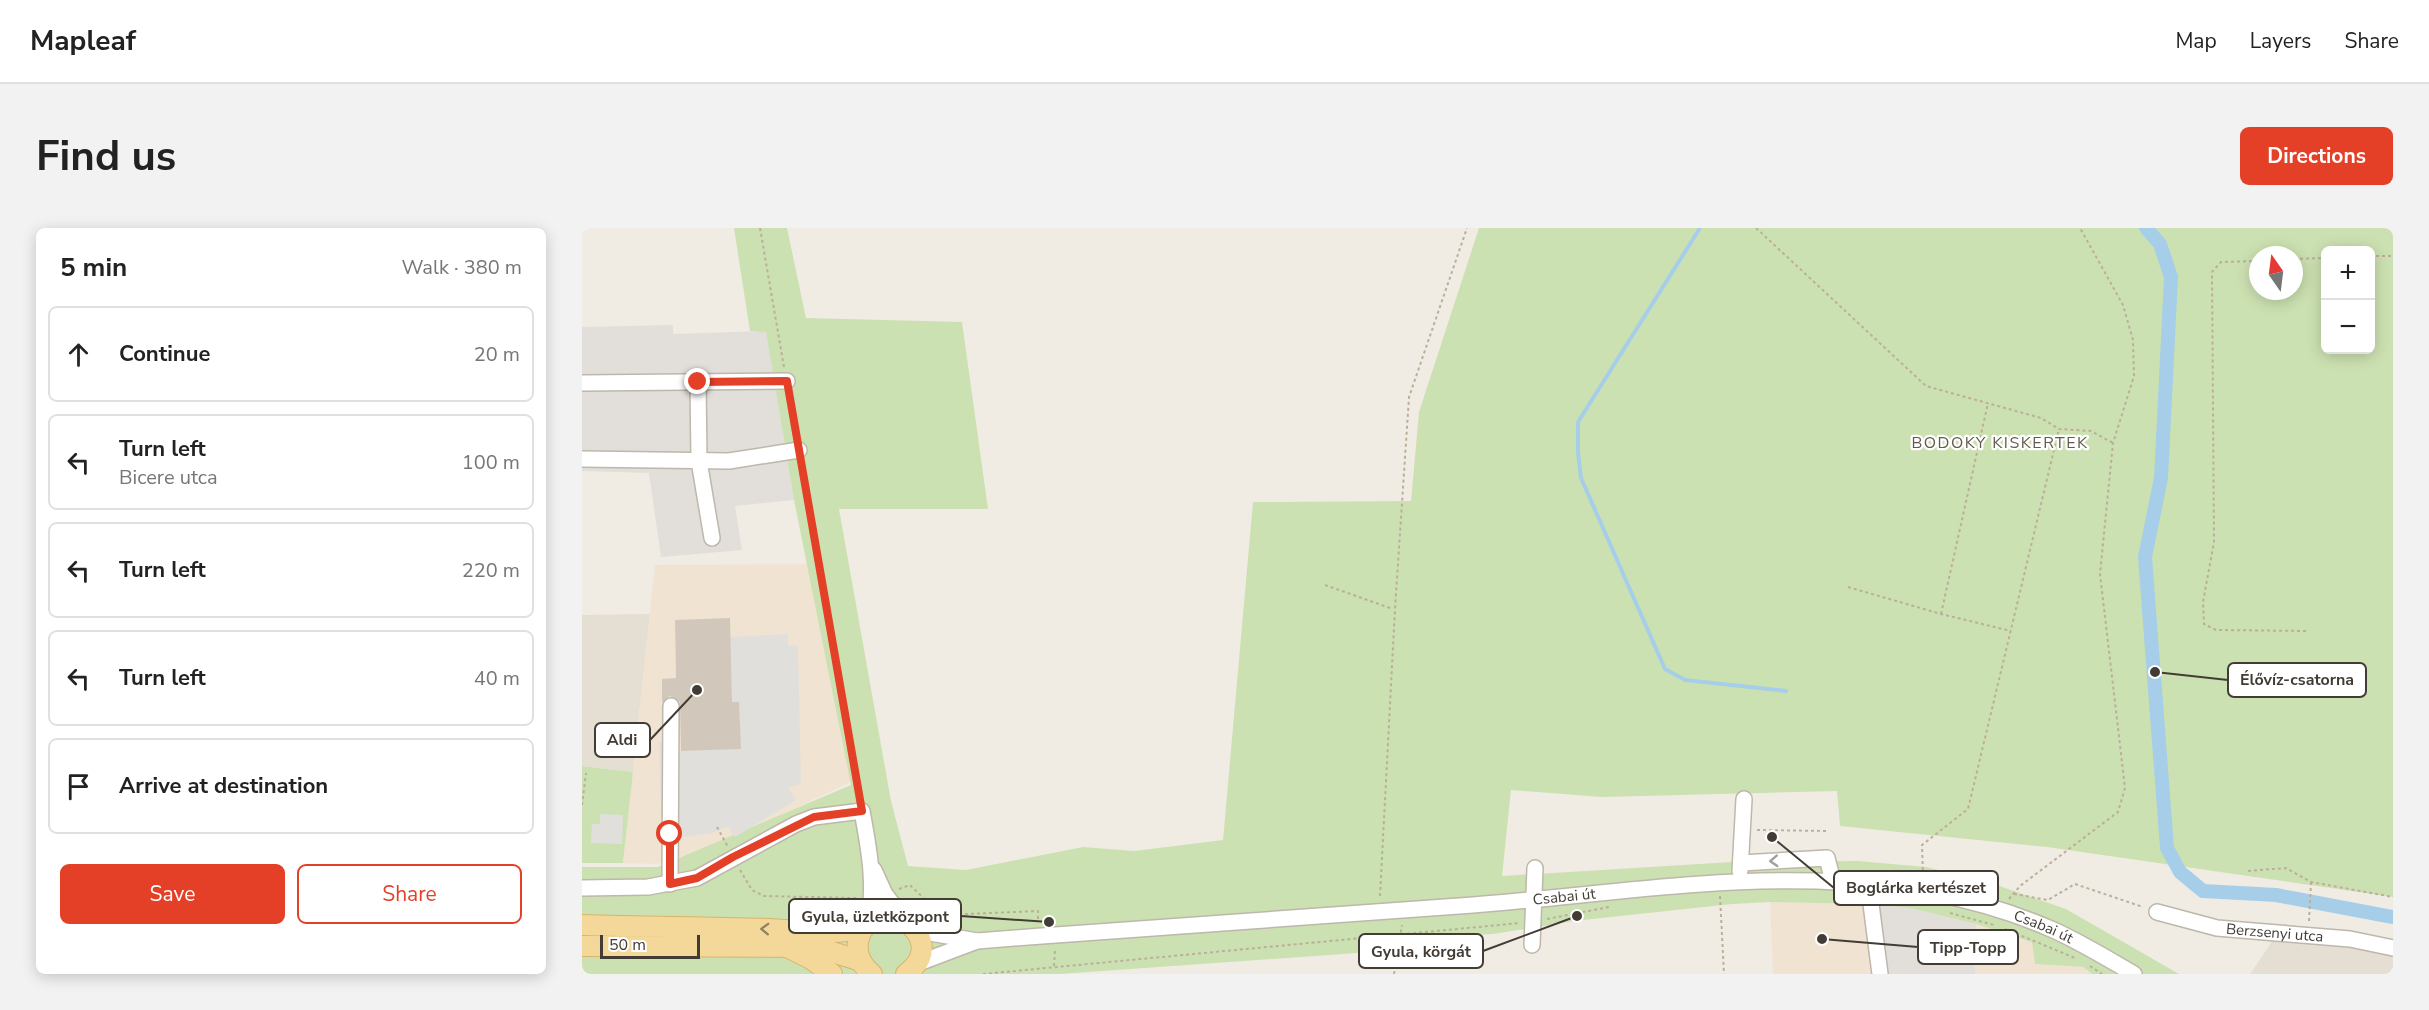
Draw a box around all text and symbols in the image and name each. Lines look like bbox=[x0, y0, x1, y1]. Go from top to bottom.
text: Mapleaf bbox=[30, 22, 136, 60]
text: Map bbox=[2175, 27, 2217, 55]
text: Layers bbox=[2250, 27, 2311, 55]
text: Share bbox=[2344, 27, 2399, 55]
button: Directions bbox=[2240, 127, 2393, 185]
text: Find us bbox=[36, 128, 176, 185]
north arrow bbox=[2249, 246, 2303, 300]
map controls bbox=[2321, 246, 2375, 354]
button: + bbox=[2321, 246, 2375, 300]
text: 5 min bbox=[60, 250, 127, 285]
text: Walk · 380 m bbox=[402, 254, 522, 281]
button: − bbox=[2321, 300, 2375, 354]
icon: ahead bbox=[62, 338, 95, 371]
text: Continue bbox=[119, 339, 210, 369]
text: 20 m bbox=[474, 341, 520, 368]
route end bbox=[684, 368, 710, 394]
district label: BODOKY KISKERTEK bbox=[1912, 432, 2088, 454]
text: Turn left bbox=[119, 434, 206, 464]
icon: left bbox=[62, 446, 95, 479]
text: 100 m bbox=[462, 449, 520, 476]
text: Bicere utca bbox=[119, 464, 218, 491]
icon: left bbox=[62, 554, 95, 587]
text: Turn left bbox=[119, 555, 206, 585]
text: 220 m bbox=[462, 557, 520, 584]
icon: left bbox=[62, 662, 95, 695]
text: Turn left bbox=[119, 663, 206, 693]
callout: Élővíz-csatorna bbox=[2228, 663, 2366, 697]
text: 40 m bbox=[474, 665, 520, 692]
text: Élővíz-csatorna bbox=[2240, 669, 2354, 691]
callout: Aldi bbox=[595, 723, 650, 757]
text: Aldi bbox=[607, 729, 637, 751]
icon: arrive bbox=[62, 770, 95, 803]
text: Arrive at destination bbox=[119, 771, 328, 801]
route start bbox=[656, 820, 682, 846]
one-way arrow bbox=[1770, 855, 1779, 868]
button: Save bbox=[60, 864, 285, 924]
button: Share bbox=[297, 864, 522, 924]
callout: Boglárka kertészet bbox=[1834, 871, 1998, 905]
text: Boglárka kertészet bbox=[1846, 877, 1987, 899]
street label: Csabai út bbox=[1532, 883, 1597, 910]
callout: Gyula, üzletközpont bbox=[789, 899, 961, 933]
street label: Csabai út bbox=[2011, 905, 2077, 948]
text: Gyula, üzletközpont bbox=[801, 906, 950, 928]
street label: Berzsenyi utca bbox=[2225, 919, 2324, 947]
one-way arrow bbox=[760, 923, 769, 936]
callout: Tipp-Topp bbox=[1918, 930, 2018, 964]
scale bar bbox=[600, 932, 700, 960]
text: 50 m bbox=[609, 934, 646, 956]
callout: Gyula, körgát bbox=[1359, 934, 1483, 968]
text: Tipp-Topp bbox=[1930, 937, 2006, 959]
text: Gyula, körgát bbox=[1371, 941, 1472, 963]

